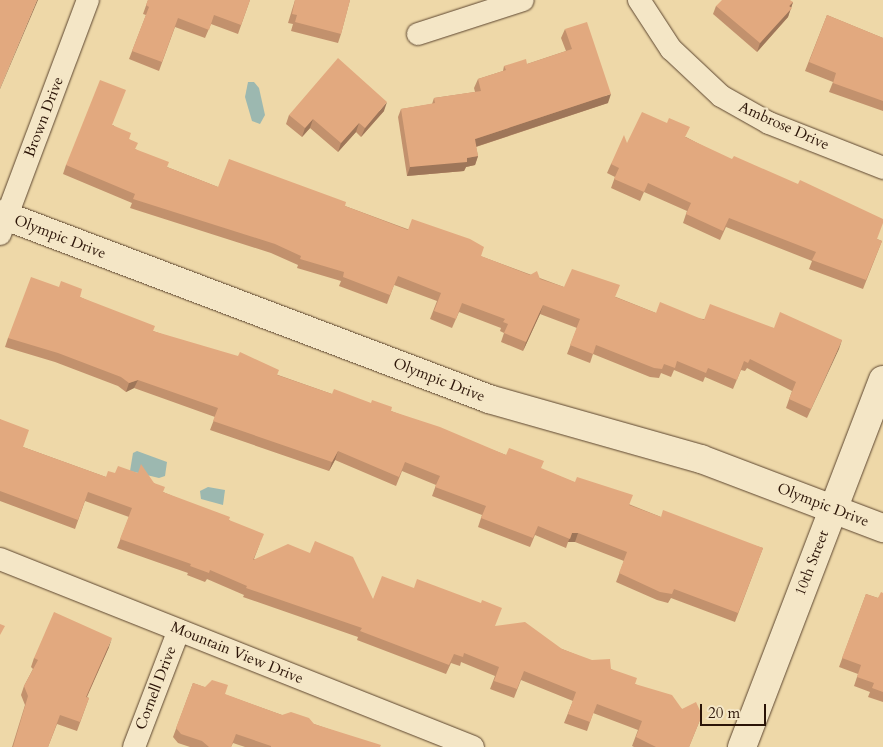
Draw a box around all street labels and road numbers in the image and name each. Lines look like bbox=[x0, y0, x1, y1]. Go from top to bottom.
street label: Brown Drive bbox=[20, 74, 68, 160]
street label: Ambrose Drive bbox=[736, 98, 832, 154]
street label: Olympic Drive bbox=[12, 211, 108, 263]
street label: Olympic Drive bbox=[391, 354, 487, 406]
street label: Olympic Drive bbox=[775, 479, 871, 531]
street label: 10th Street bbox=[791, 528, 833, 598]
street label: Mountain View Drive bbox=[168, 618, 306, 688]
street label: Cornell Drive bbox=[132, 644, 180, 732]

